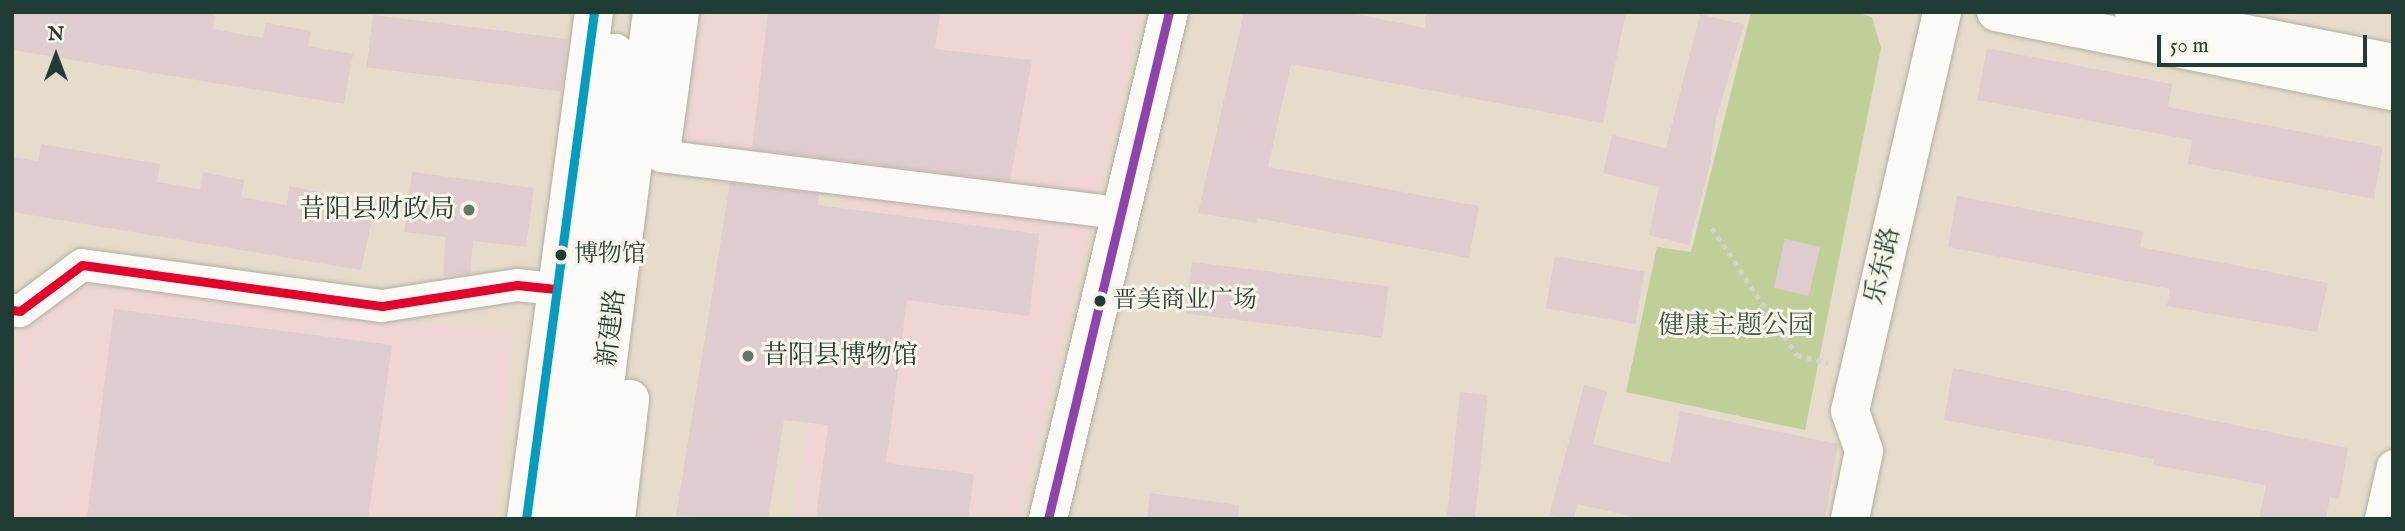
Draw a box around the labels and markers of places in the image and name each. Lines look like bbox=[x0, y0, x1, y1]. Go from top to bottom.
place label: 昔阳县财政局 bbox=[299, 194, 455, 226]
marker: 昔阳县财政局 bbox=[461, 202, 477, 218]
place label: 博物馆 bbox=[574, 241, 646, 269]
marker: 博物馆 bbox=[554, 248, 568, 262]
place label: 晋美商业广场 bbox=[1113, 287, 1257, 315]
marker: 晋美商业广场 bbox=[1093, 294, 1107, 308]
place label: 昔阳县博物馆 bbox=[762, 340, 918, 372]
marker: 昔阳县博物馆 bbox=[740, 348, 756, 364]

